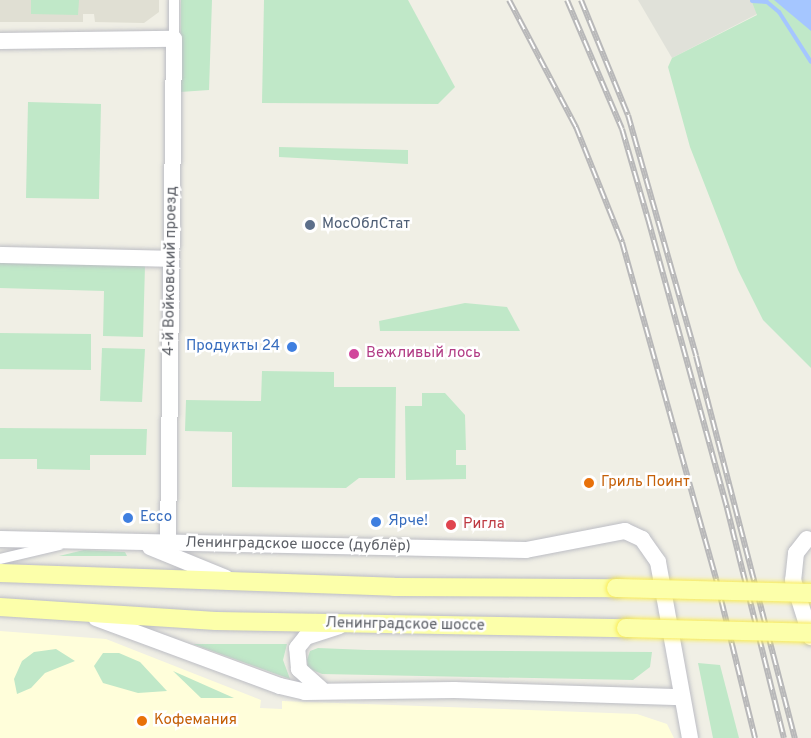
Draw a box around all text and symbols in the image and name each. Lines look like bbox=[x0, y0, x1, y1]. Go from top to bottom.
street label: 4-й Войковский проезд bbox=[161, 186, 181, 356]
place label: МосОблСтат bbox=[322, 216, 410, 234]
marker: МосОблСтат bbox=[303, 218, 317, 232]
place label: Продукты 24 bbox=[186, 338, 280, 356]
marker: Продукты 24 bbox=[285, 340, 299, 354]
place label: Вежливый лось bbox=[366, 345, 481, 363]
marker: Вежливый лось bbox=[347, 347, 361, 361]
place label: Гриль Поинт bbox=[601, 474, 690, 492]
marker: Гриль Поинт bbox=[582, 476, 596, 490]
place label: Ecco bbox=[140, 509, 172, 527]
marker: Ecco bbox=[121, 511, 135, 525]
place label: Ярче! bbox=[388, 513, 428, 531]
marker: Ярче! bbox=[369, 515, 383, 529]
place label: Ригла bbox=[463, 516, 505, 534]
marker: Ригла bbox=[444, 518, 458, 532]
street label: Ленинградское шоссе (дублёр) bbox=[185, 534, 411, 556]
street label: Ленинградское шоссе bbox=[325, 615, 485, 635]
place label: Кофемания bbox=[154, 712, 237, 730]
marker: Кофемания bbox=[135, 714, 149, 728]

